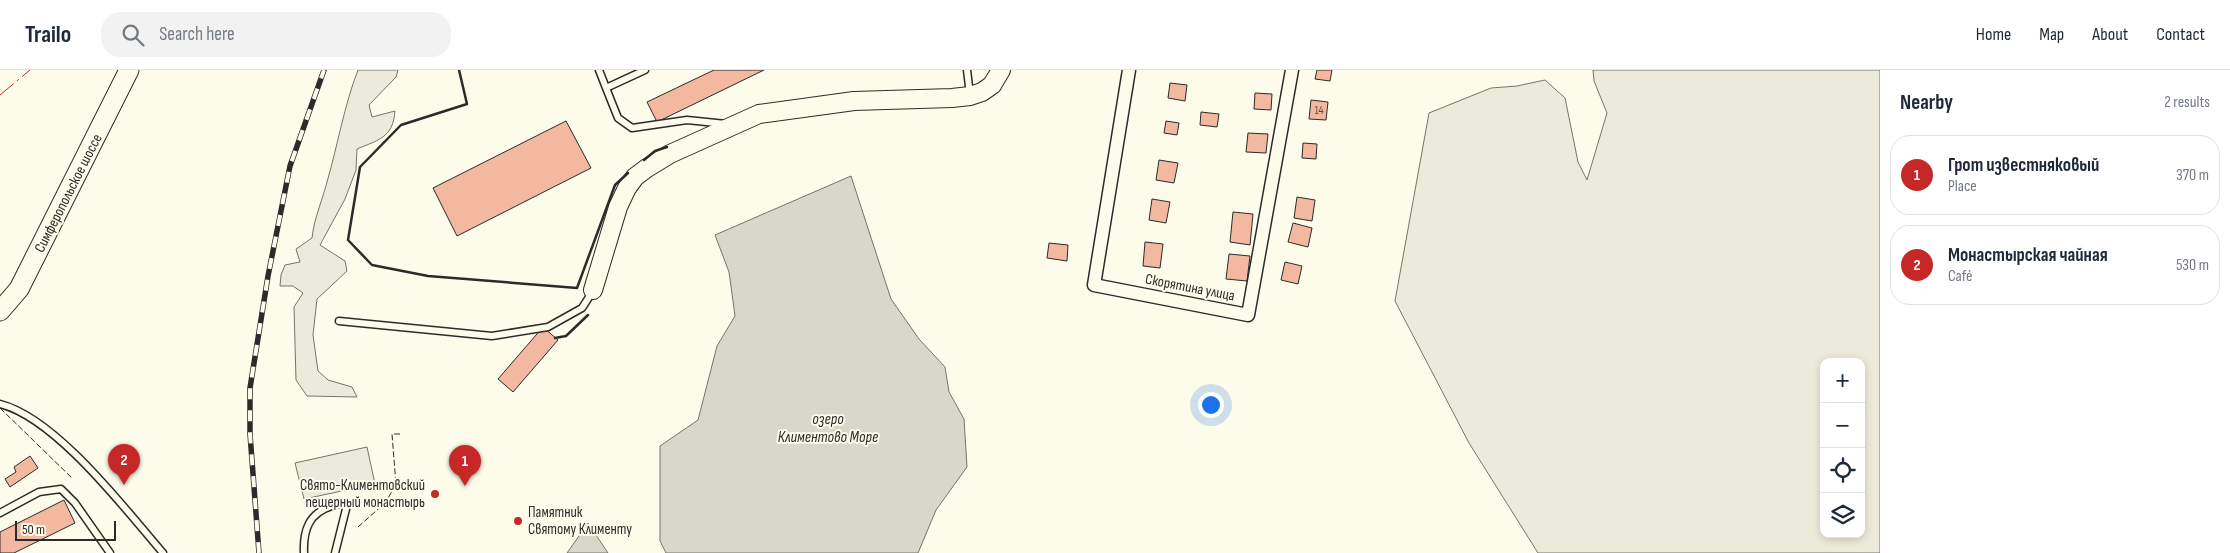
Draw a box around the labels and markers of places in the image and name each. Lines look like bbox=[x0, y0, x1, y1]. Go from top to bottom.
pin: 2 bbox=[108, 444, 140, 485]
pin: 1 bbox=[449, 445, 481, 486]
place label: Свято-Климентовский пещерный монастырь bbox=[300, 476, 425, 512]
marker: Свято-Климентовский пещерный монастырь bbox=[429, 488, 441, 500]
place label: Памятник Святому Клименту bbox=[528, 503, 632, 539]
marker: Памятник Святому Клименту bbox=[512, 515, 524, 527]

